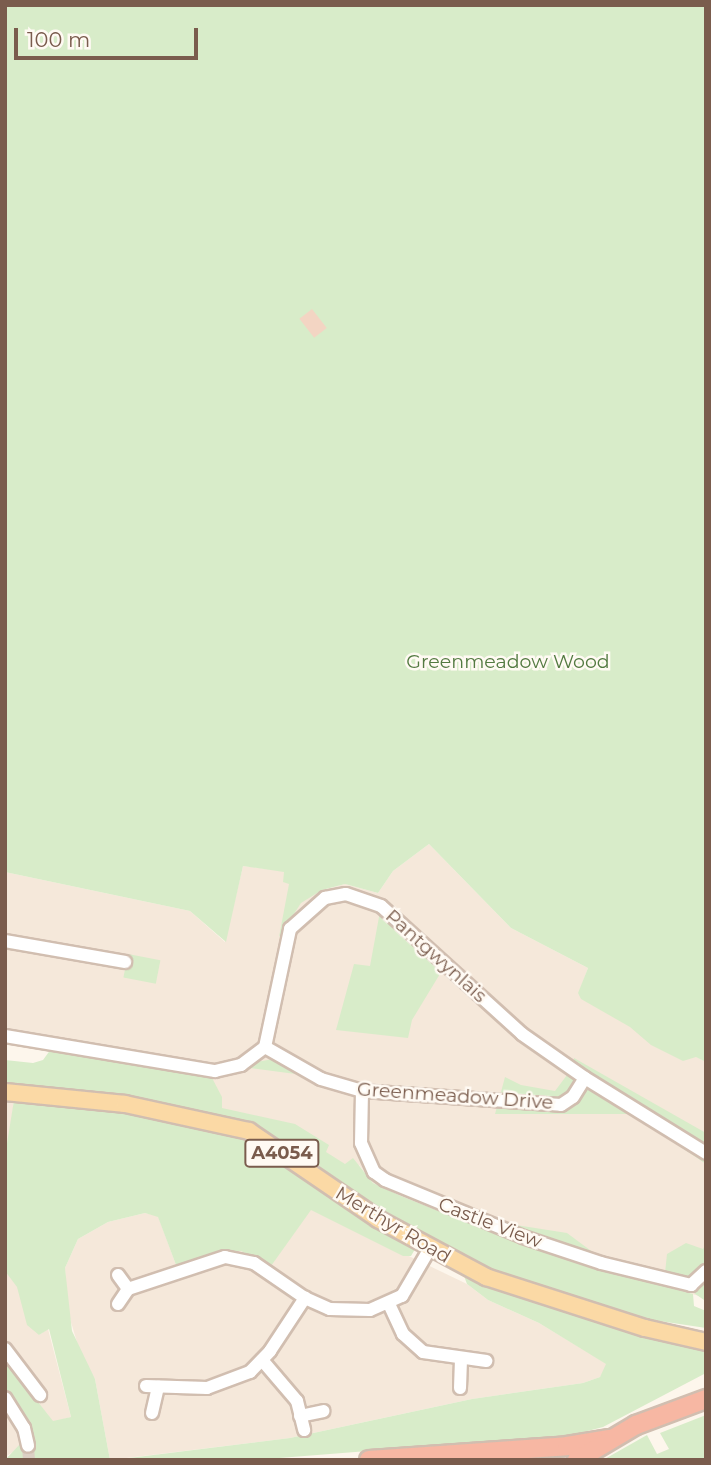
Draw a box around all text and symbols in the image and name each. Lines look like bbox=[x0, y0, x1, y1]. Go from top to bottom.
scale bar bbox=[18, 14, 201, 58]
text: 100 m bbox=[27, 27, 90, 52]
park label: Greenmeadow Wood bbox=[406, 651, 610, 673]
street label: Pantgwynlais bbox=[381, 905, 491, 1007]
street label: Greenmeadow Drive bbox=[356, 1078, 554, 1114]
road number: A4054 bbox=[244, 1138, 320, 1168]
street label: Merthyr Road bbox=[331, 1182, 455, 1268]
street label: Castle View bbox=[435, 1193, 545, 1253]

